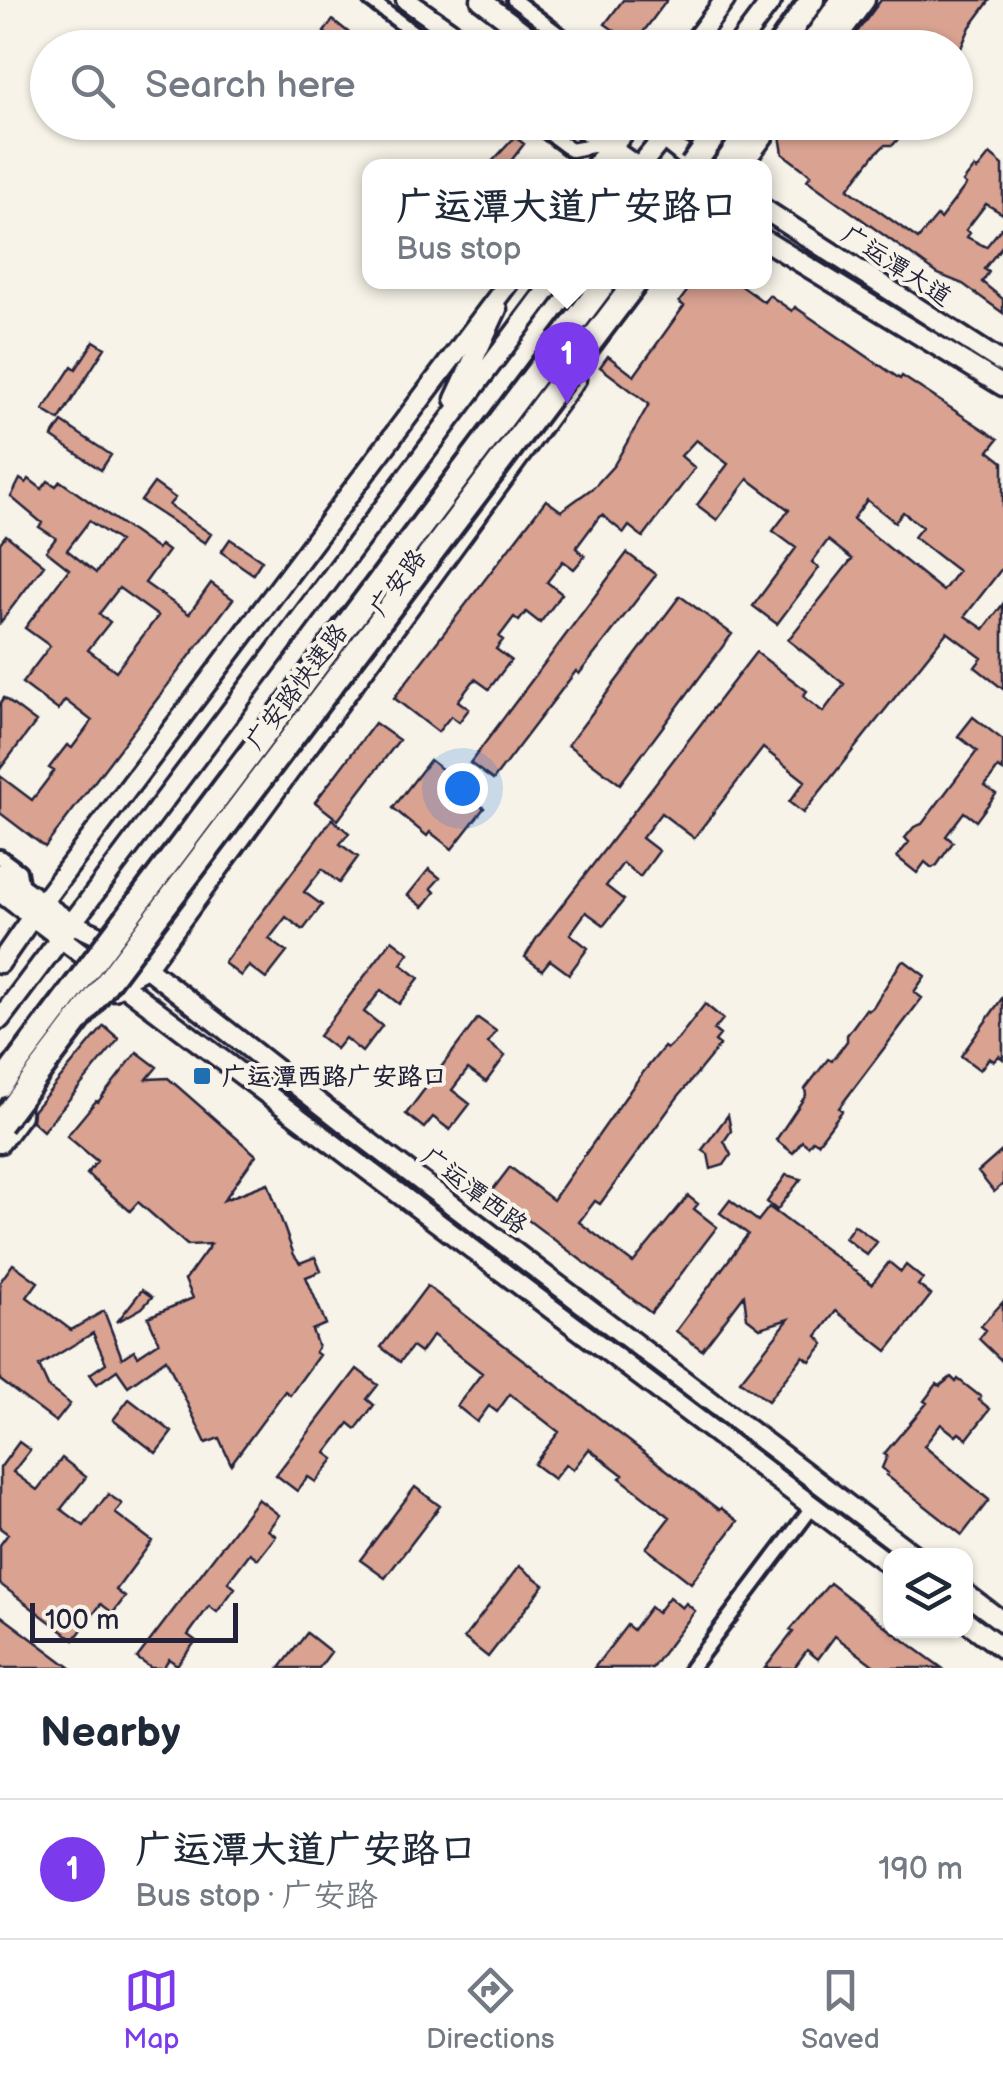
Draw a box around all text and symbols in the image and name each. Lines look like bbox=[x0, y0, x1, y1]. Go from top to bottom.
search box bbox=[30, 30, 973, 140]
icon: search bbox=[65, 58, 120, 113]
text: Search here bbox=[145, 63, 356, 108]
popup bbox=[362, 159, 772, 289]
text: 广运潭大道广安路口 bbox=[396, 185, 738, 230]
street label: 广运潭大道 bbox=[835, 219, 957, 313]
text: Bus stop bbox=[396, 230, 522, 269]
pin: 1 bbox=[534, 322, 600, 404]
street label: 广安路 bbox=[364, 543, 433, 622]
street label: 广安路快速路 bbox=[240, 618, 355, 756]
your location bbox=[437, 763, 488, 814]
place label: 广运潭西路广安路口 bbox=[222, 1062, 447, 1093]
marker: 广运潭西路广安路口 bbox=[191, 1065, 213, 1087]
street label: 广运潭西路 bbox=[415, 1141, 533, 1241]
map controls bbox=[883, 1548, 973, 1638]
button: layers bbox=[883, 1548, 973, 1638]
scale bar bbox=[30, 1598, 238, 1642]
text: 100 m bbox=[45, 1604, 119, 1637]
text: Nearby bbox=[40, 1708, 180, 1759]
text: 广运潭大道广安路口 bbox=[135, 1828, 477, 1873]
text: 1 bbox=[66, 1850, 79, 1889]
text: 190 m bbox=[878, 1850, 963, 1889]
text: Bus stop · 广安路 bbox=[135, 1877, 378, 1916]
tab: Map bbox=[123, 1963, 180, 2056]
tab: Directions bbox=[426, 1963, 555, 2056]
tab: Saved bbox=[801, 1963, 880, 2056]

